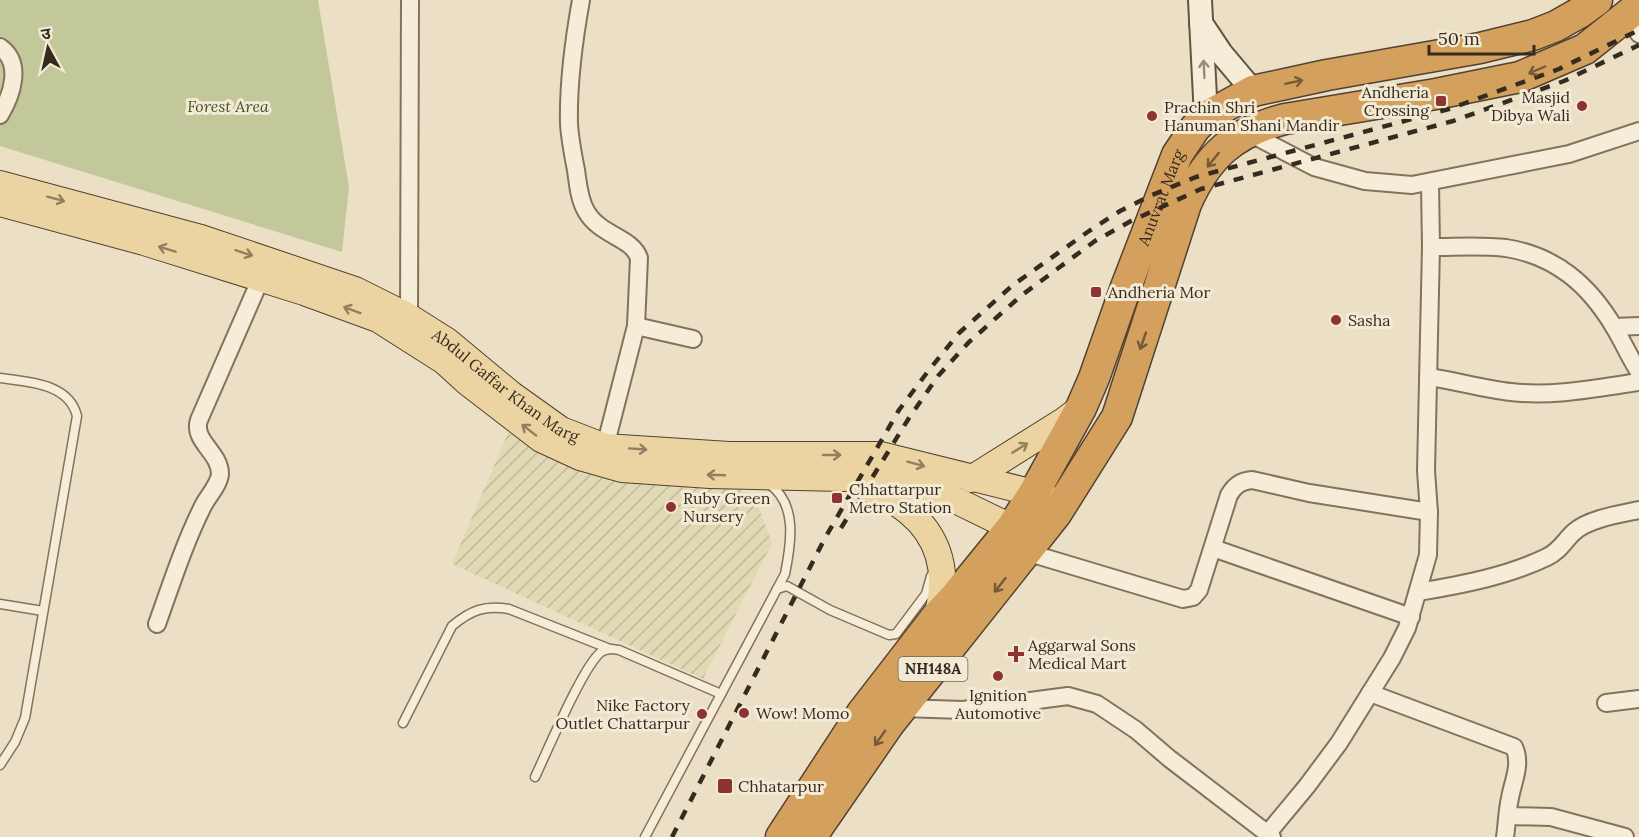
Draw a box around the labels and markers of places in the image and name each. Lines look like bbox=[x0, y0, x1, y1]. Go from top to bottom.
place label: Andheria Crossing bbox=[1361, 82, 1430, 120]
place label: Masjid Dibya Wali bbox=[1491, 87, 1570, 125]
marker: Andheria Crossing bbox=[1434, 94, 1448, 108]
place label: Prachin Shri Hanuman Shani Mandir bbox=[1164, 97, 1339, 135]
marker: Masjid Dibya Wali bbox=[1575, 99, 1589, 113]
marker: Prachin Shri Hanuman Shani Mandir bbox=[1145, 109, 1159, 123]
place label: Andheria Mor bbox=[1107, 282, 1210, 302]
marker: Andheria Mor bbox=[1089, 285, 1103, 299]
place label: Sasha bbox=[1348, 310, 1391, 330]
marker: Sasha bbox=[1329, 313, 1343, 327]
place label: Chhattarpur Metro Station bbox=[849, 479, 952, 517]
place label: Ruby Green Nursery bbox=[683, 488, 771, 526]
marker: Chhattarpur Metro Station bbox=[830, 491, 844, 505]
marker: Ruby Green Nursery bbox=[664, 500, 678, 514]
place label: Aggarwal Sons Medical Mart bbox=[1027, 635, 1136, 673]
marker: Aggarwal Sons Medical Mart bbox=[1009, 647, 1023, 661]
marker: Ignition Automotive bbox=[991, 669, 1005, 683]
place label: Ignition Automotive bbox=[954, 685, 1041, 723]
place label: Nike Factory Outlet Chattarpur bbox=[556, 695, 691, 733]
place label: Wow! Momo bbox=[756, 703, 849, 723]
marker: Wow! Momo bbox=[737, 706, 751, 720]
marker: Nike Factory Outlet Chattarpur bbox=[695, 707, 709, 721]
place label: Chhatarpur bbox=[738, 776, 824, 796]
marker: Chhatarpur bbox=[716, 777, 734, 795]

